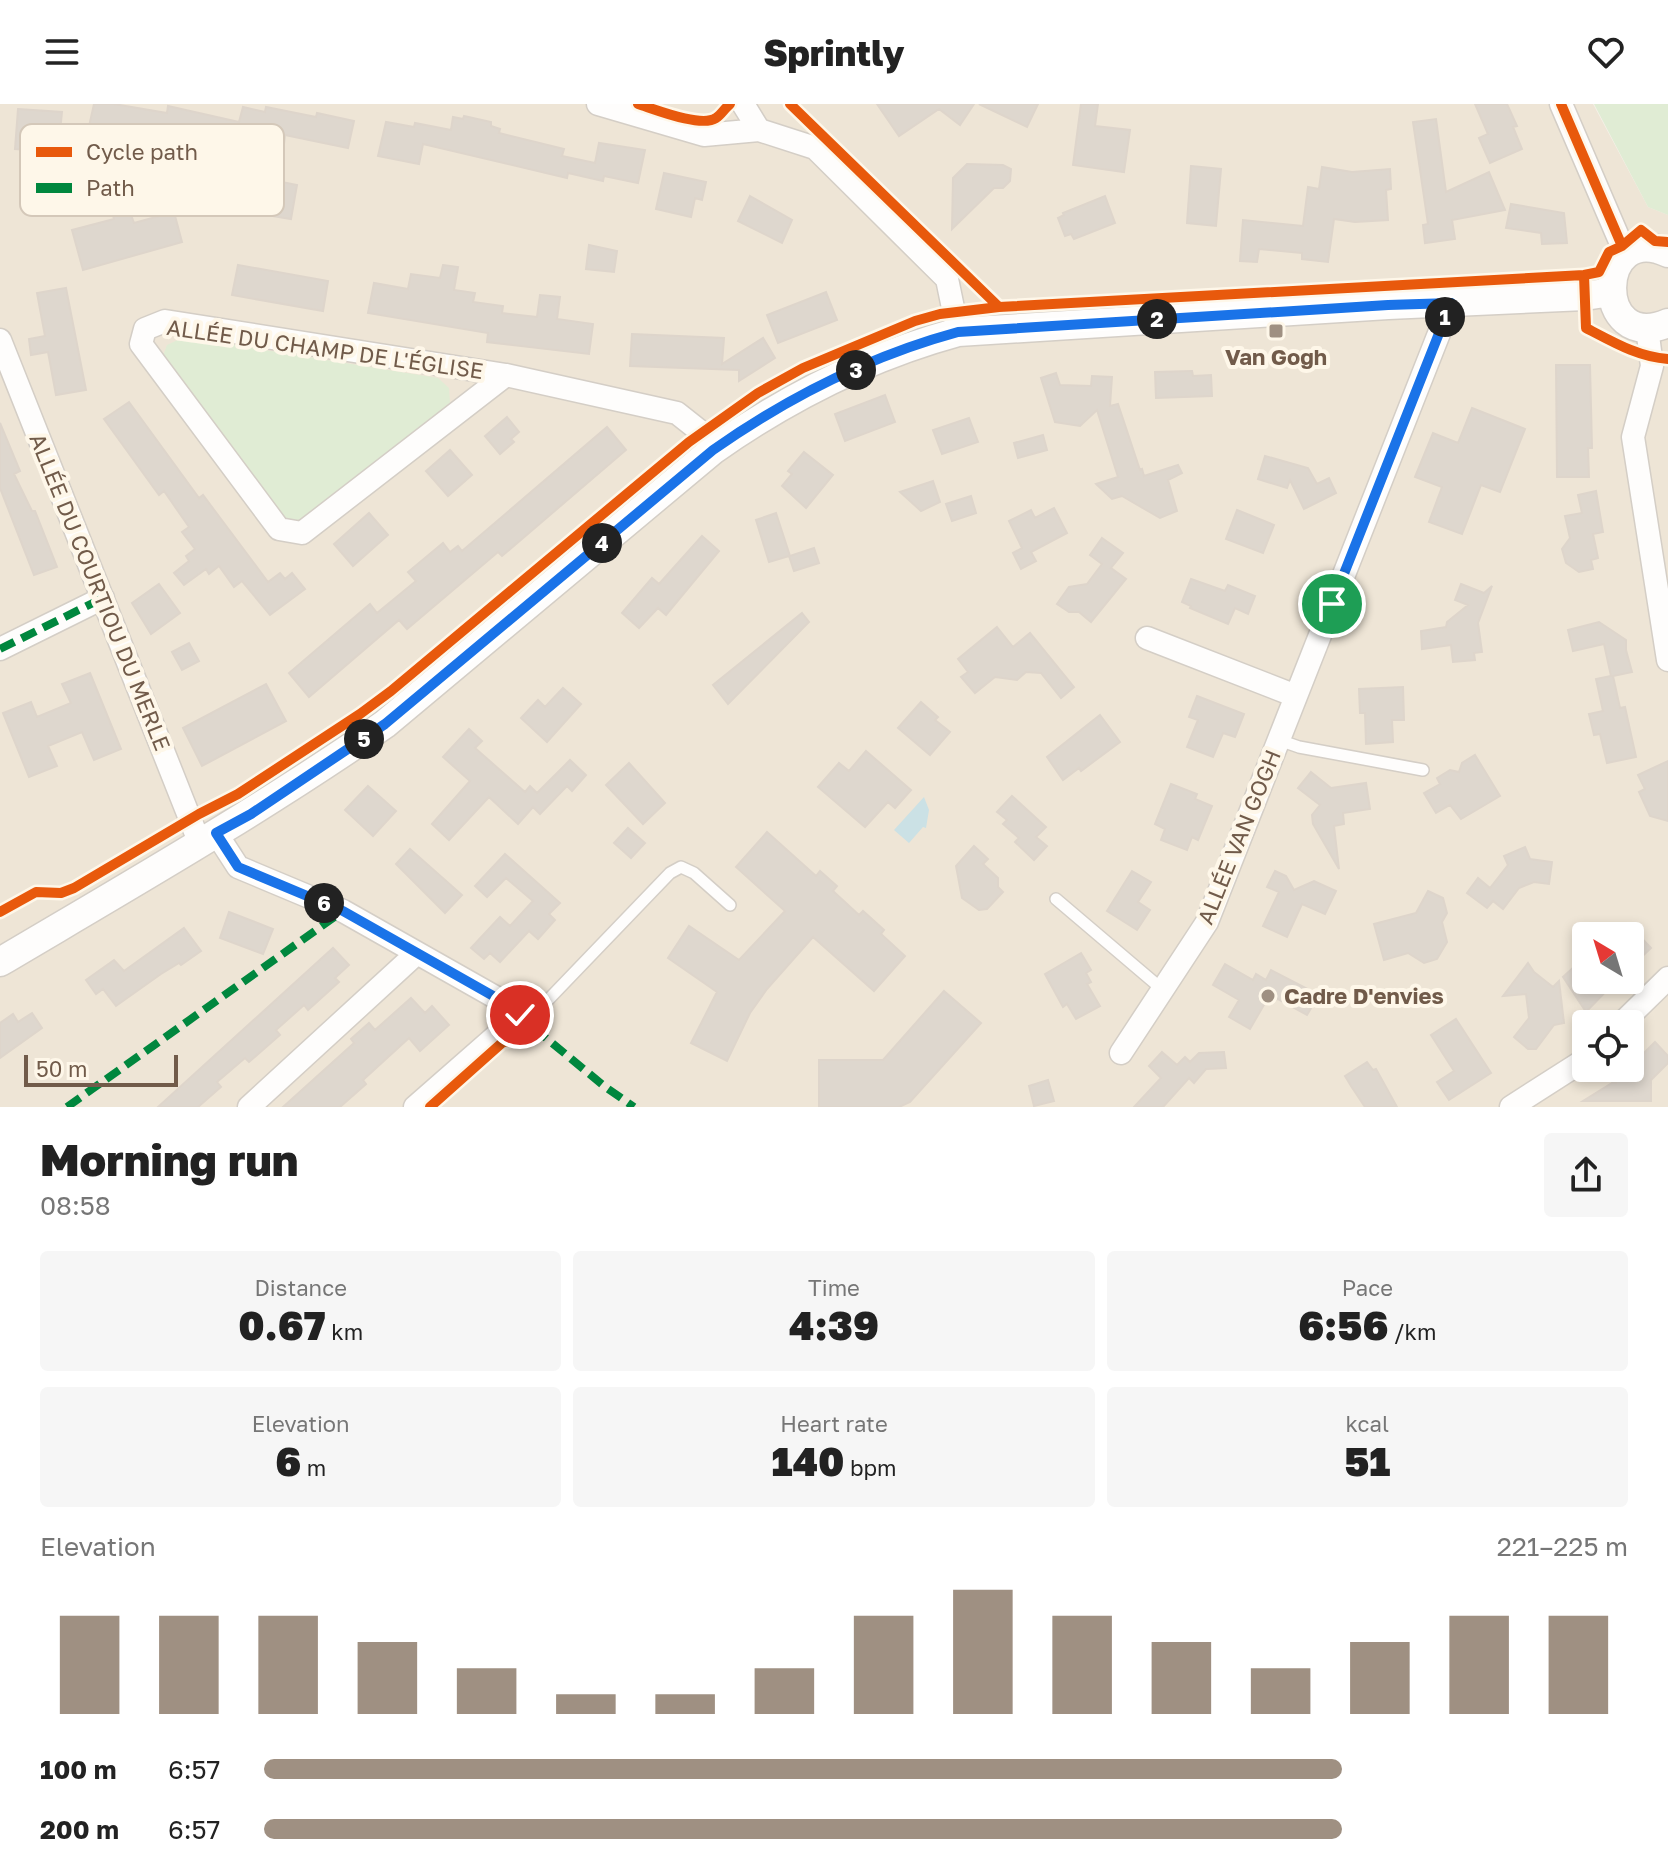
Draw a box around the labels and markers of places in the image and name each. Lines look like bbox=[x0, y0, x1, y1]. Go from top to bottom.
pin: 1 bbox=[1425, 297, 1465, 337]
pin: 2 bbox=[1137, 299, 1177, 339]
marker: Van Gogh bbox=[1267, 322, 1285, 340]
place label: Van Gogh bbox=[1225, 343, 1327, 370]
pin: 3 bbox=[836, 350, 876, 390]
pin: 4 bbox=[582, 523, 622, 563]
pin bbox=[1298, 570, 1366, 638]
pin: 5 bbox=[344, 719, 384, 759]
pin: 6 bbox=[304, 883, 344, 923]
pin bbox=[486, 981, 554, 1049]
place label: Cadre D'envies bbox=[1284, 982, 1444, 1009]
marker: Cadre D'envies bbox=[1259, 987, 1277, 1005]

